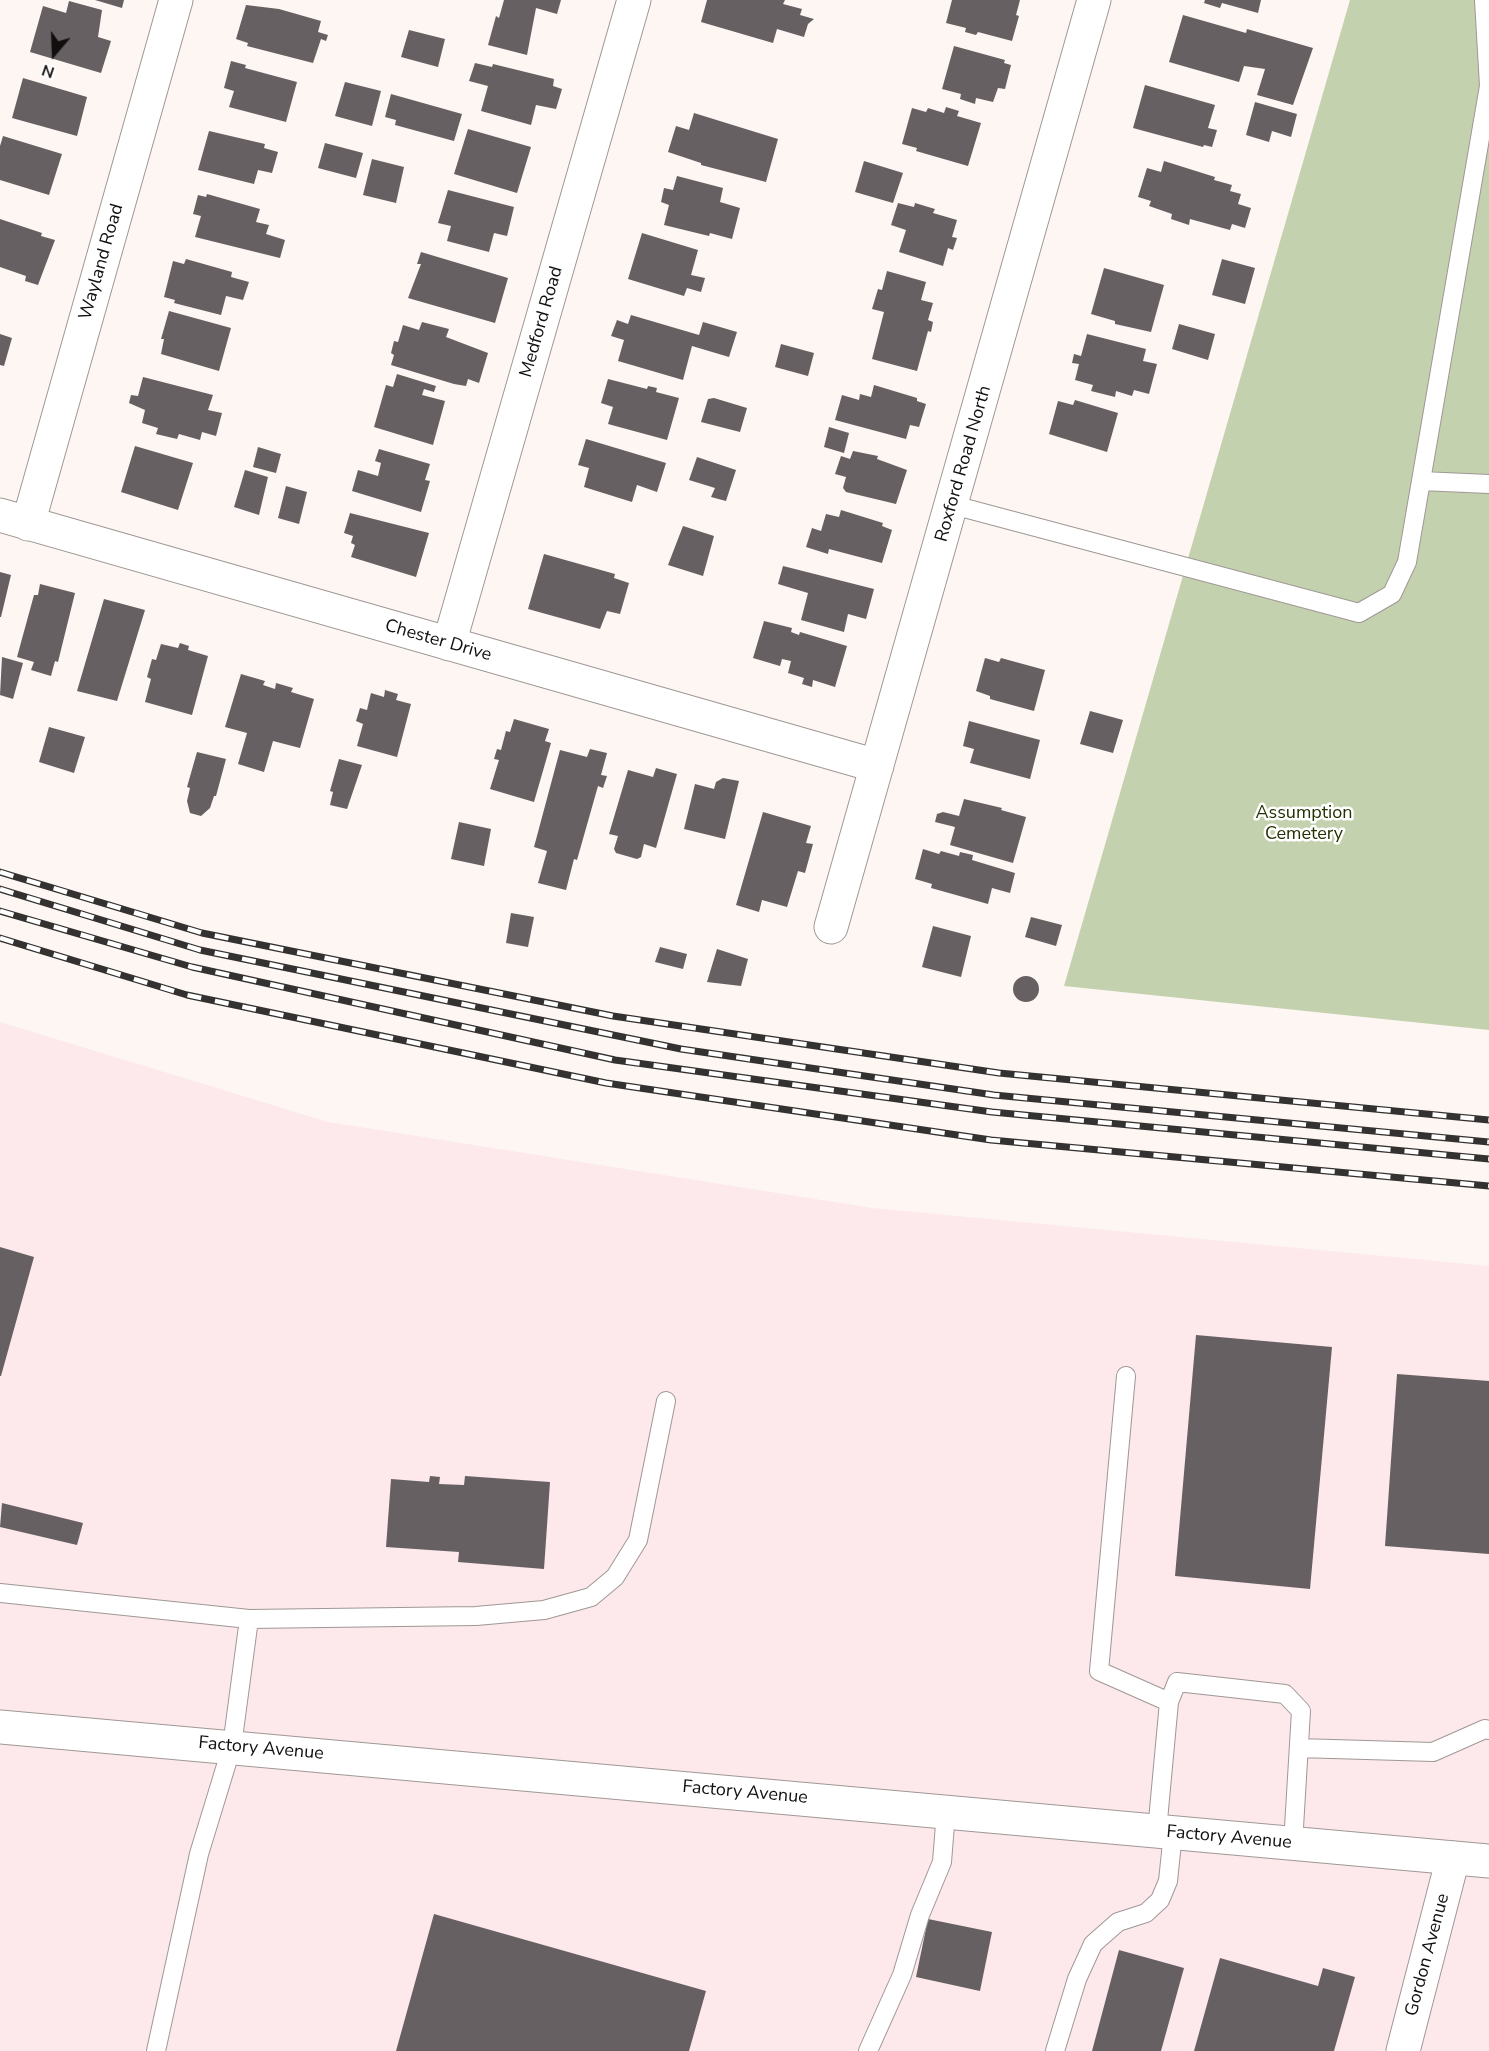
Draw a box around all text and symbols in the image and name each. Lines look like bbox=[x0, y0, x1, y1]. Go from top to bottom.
north arrow bbox=[24, 24, 84, 84]
text: N bbox=[39, 59, 57, 83]
street label: Wayland Road bbox=[75, 202, 129, 322]
street label: Medford Road bbox=[516, 264, 568, 380]
street label: Roxford Road North bbox=[931, 383, 997, 545]
street label: Chester Drive bbox=[382, 615, 494, 667]
park label: Assumption Cemetery bbox=[1256, 803, 1352, 846]
street label: Factory Avenue bbox=[197, 1733, 325, 1765]
street label: Factory Avenue bbox=[681, 1777, 809, 1809]
street label: Factory Avenue bbox=[1165, 1822, 1293, 1854]
street label: Gordon Avenue bbox=[1401, 1891, 1455, 2019]

